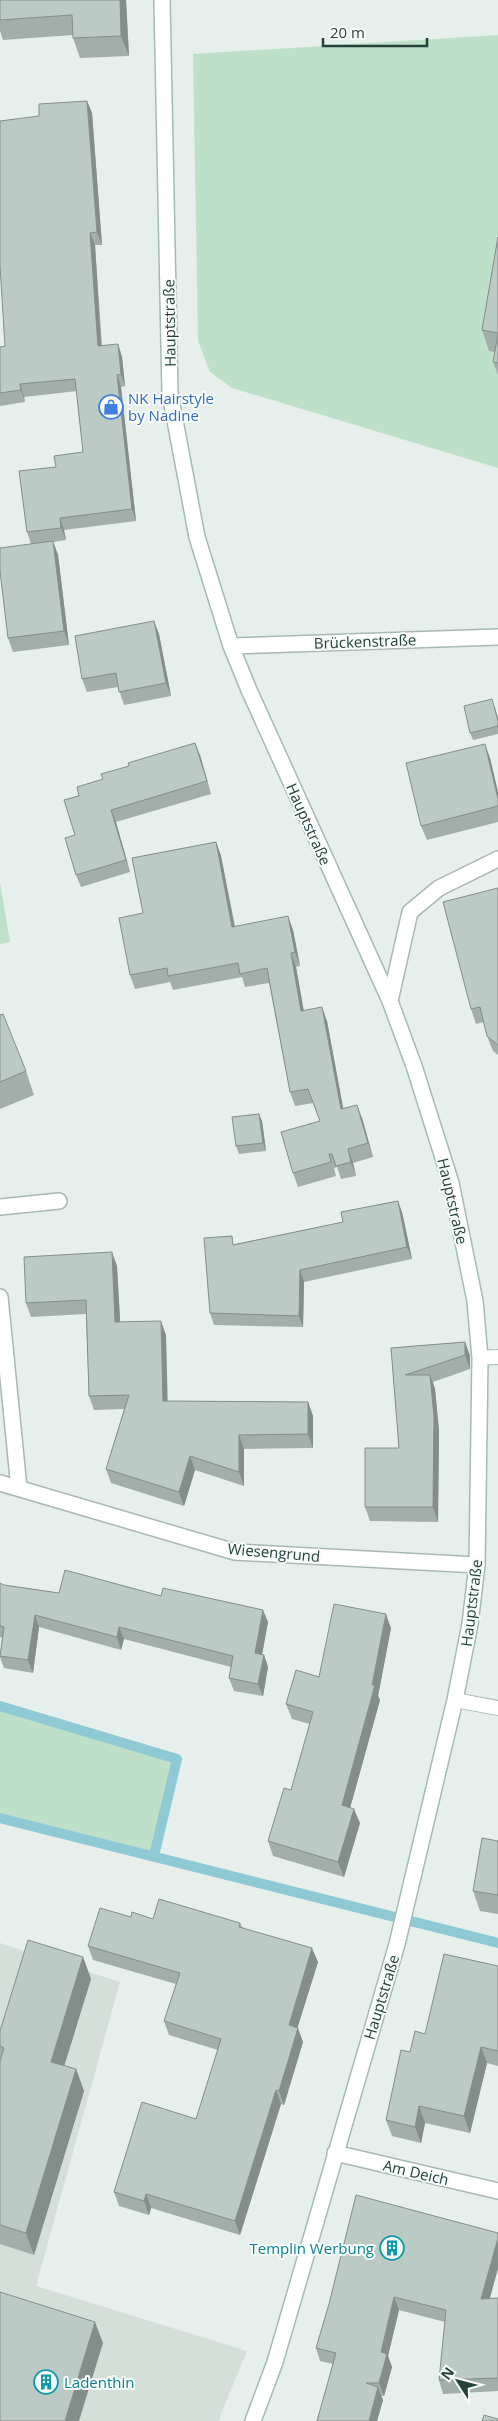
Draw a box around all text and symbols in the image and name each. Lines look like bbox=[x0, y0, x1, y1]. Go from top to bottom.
scale bar bbox=[323, 15, 427, 47]
text: 20 m bbox=[330, 22, 365, 42]
street label: Hauptstraße bbox=[158, 279, 180, 367]
place label: NK Hairstyle by Nadine bbox=[128, 388, 214, 425]
shop icon: NK Hairstyle by Nadine bbox=[98, 394, 124, 420]
street label: Brückenstraße bbox=[313, 629, 417, 653]
street label: Hauptstraße bbox=[282, 780, 336, 868]
street label: Hauptstraße bbox=[433, 1156, 473, 1246]
street label: Wiesengrund bbox=[227, 1538, 321, 1566]
street label: Hauptstraße bbox=[456, 1558, 486, 1648]
street label: Hauptstraße bbox=[359, 1952, 403, 2042]
street label: Am Deich bbox=[381, 2155, 451, 2189]
building icon: Templin Werbung bbox=[379, 2235, 405, 2261]
place label: Templin Werbung bbox=[249, 2238, 374, 2258]
north arrow bbox=[433, 2356, 483, 2406]
text: N bbox=[436, 2363, 458, 2383]
building icon: Ladenthin bbox=[33, 2369, 59, 2395]
place label: Ladenthin bbox=[64, 2372, 135, 2392]

